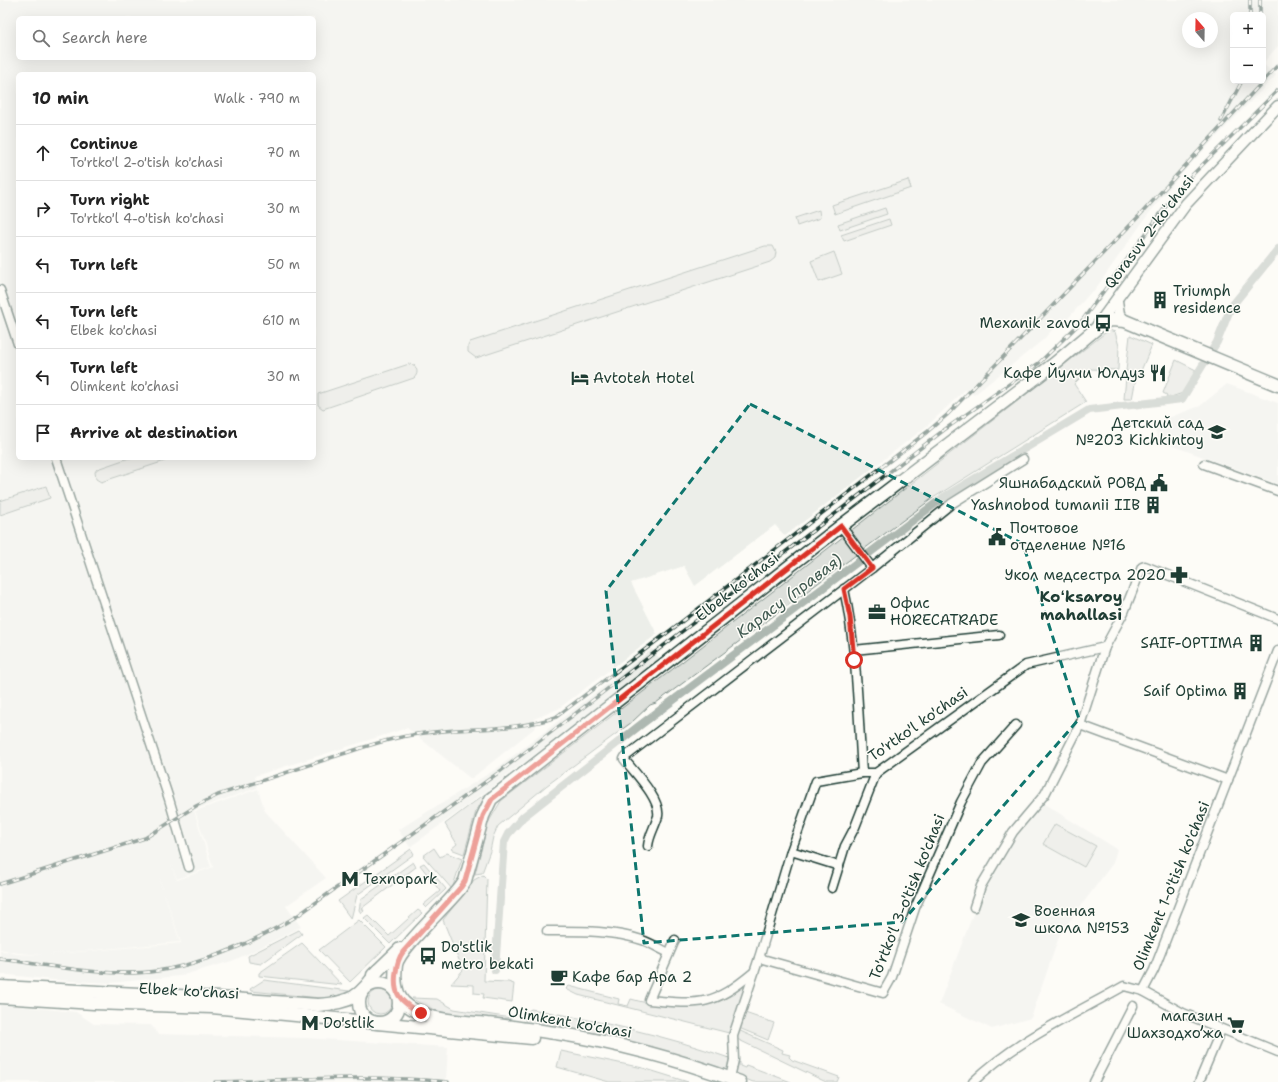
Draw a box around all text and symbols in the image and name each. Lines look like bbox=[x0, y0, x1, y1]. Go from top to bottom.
north arrow bbox=[1182, 12, 1218, 48]
map controls bbox=[1230, 12, 1266, 84]
button: + bbox=[1230, 12, 1266, 48]
search box bbox=[16, 16, 316, 60]
icon: search bbox=[30, 27, 52, 49]
text: Search here bbox=[62, 28, 148, 48]
button: − bbox=[1230, 48, 1266, 84]
text: 10 min bbox=[32, 87, 89, 109]
text: Walk · 790 m bbox=[214, 90, 300, 107]
text: Continue bbox=[70, 134, 138, 154]
icon: ahead bbox=[32, 142, 54, 164]
text: 70 m bbox=[266, 144, 300, 161]
text: To'rtko'l 2-o'tish ko'chasi bbox=[70, 154, 223, 171]
street label: Qorasuv 2-koʻchasi bbox=[1100, 171, 1198, 293]
text: Turn right bbox=[70, 190, 150, 210]
icon: right bbox=[32, 198, 54, 220]
text: 30 m bbox=[266, 200, 300, 217]
text: To'rtko'l 4-o'tish ko'chasi bbox=[70, 210, 224, 227]
icon: left bbox=[32, 254, 54, 276]
text: Turn left bbox=[70, 255, 138, 275]
text: 50 m bbox=[267, 256, 300, 273]
place label: Triumph residence bbox=[1173, 281, 1241, 318]
building icon: Triumph residence bbox=[1150, 290, 1170, 310]
text: Turn left bbox=[70, 302, 138, 322]
icon: left bbox=[32, 310, 54, 332]
text: 610 m bbox=[262, 312, 300, 329]
place label: Mexanik zavod bbox=[979, 313, 1090, 333]
bus stop icon: Mexanik zavod bbox=[1093, 313, 1113, 333]
text: Elbek ko'chasi bbox=[70, 322, 157, 339]
text: Turn left bbox=[70, 358, 138, 378]
place label: Кафе Йулчи Юлдуз bbox=[1003, 362, 1145, 383]
restaurant icon: Кафе Йулчи Юлдуз bbox=[1148, 363, 1168, 383]
icon: left bbox=[32, 366, 54, 388]
text: 30 m bbox=[266, 368, 300, 385]
hotel icon: Avtoteh Hotel bbox=[570, 368, 590, 388]
place label: Avtoteh Hotel bbox=[593, 368, 695, 388]
text: Olimkent ko'chasi bbox=[70, 378, 179, 395]
place label: Детский сад №203 Kichkintoy bbox=[1075, 413, 1204, 450]
icon: arrive bbox=[32, 422, 54, 444]
school or university icon: Детский сад №203 Kichkintoy bbox=[1207, 422, 1227, 442]
text: Arrive at destination bbox=[70, 423, 238, 443]
place label: Яшнабадский РОВД bbox=[999, 473, 1147, 493]
public building icon: Яшнабадский РОВД bbox=[1149, 473, 1169, 493]
place label: Yashnobod tumanii IIB bbox=[971, 495, 1140, 515]
building icon: Yashnobod tumanii IIB bbox=[1143, 495, 1163, 515]
place label: Почтовое отделение №16 bbox=[1010, 518, 1126, 555]
public building icon: Почтовое отделение №16 bbox=[987, 527, 1007, 547]
street label: Elbek ko'chasi bbox=[691, 548, 783, 626]
water label: Карасу (правая) bbox=[732, 549, 846, 643]
place label: Укол медсестра 2020 bbox=[1004, 565, 1166, 585]
pharmacy icon: Укол медсестра 2020 bbox=[1169, 565, 1189, 585]
district label: Koʻksaroy mahallasi bbox=[1039, 586, 1123, 625]
place label: Офис HORECATRADE bbox=[890, 593, 999, 630]
office icon: Офис HORECATRADE bbox=[867, 602, 887, 622]
place label: SAIF-OPTIMA bbox=[1140, 633, 1243, 653]
building icon: SAIF-OPTIMA bbox=[1246, 633, 1266, 653]
route start bbox=[845, 651, 863, 669]
place label: Saif Optima bbox=[1143, 681, 1228, 701]
building icon: Saif Optima bbox=[1230, 681, 1250, 701]
street label: To'rtko'l ko'chasi bbox=[864, 682, 972, 766]
street label: Olimkent 1-o'tish ko'chasi bbox=[1128, 798, 1214, 974]
street label: To'rtko'l 3-o'tish ko'chasi bbox=[865, 811, 949, 983]
metro station icon: Texnopark bbox=[340, 869, 360, 889]
place label: Texnopark bbox=[363, 869, 438, 889]
place label: Военная школа №153 bbox=[1034, 901, 1130, 938]
school or university icon: Военная школа №153 bbox=[1011, 910, 1031, 930]
place label: Do'stlik metro bekati bbox=[441, 937, 534, 974]
bus stop icon: Do'stlik metro bekati bbox=[418, 946, 438, 966]
cafe icon: Кафе бар Ара 2 bbox=[549, 967, 569, 987]
place label: Кафе бар Ара 2 bbox=[572, 967, 692, 987]
street label: Elbek ko'chasi bbox=[138, 978, 240, 1004]
street label: Olimkent ko'chasi bbox=[506, 1001, 634, 1043]
route end bbox=[412, 1004, 430, 1022]
place label: магазин Шахзодхо’жа bbox=[1127, 1006, 1224, 1043]
metro station icon: Do'stlik bbox=[300, 1013, 320, 1033]
place label: Do'stlik bbox=[323, 1013, 375, 1033]
supermarket icon: магазин Шахзодхо’жа bbox=[1226, 1015, 1246, 1035]

